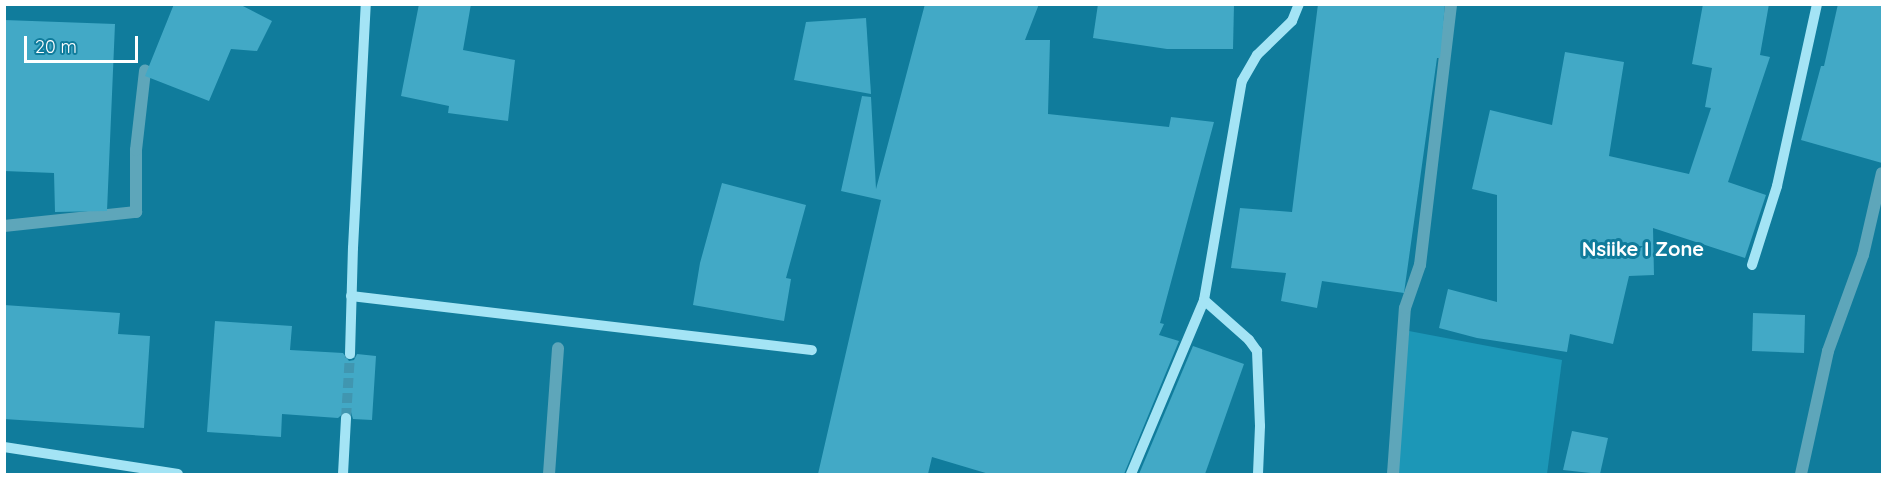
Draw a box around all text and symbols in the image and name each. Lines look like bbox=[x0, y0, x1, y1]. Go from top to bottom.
scale bar bbox=[27, 24, 141, 62]
text: 20 m bbox=[35, 35, 77, 58]
district label: Nsiike I Zone bbox=[1582, 236, 1704, 260]

